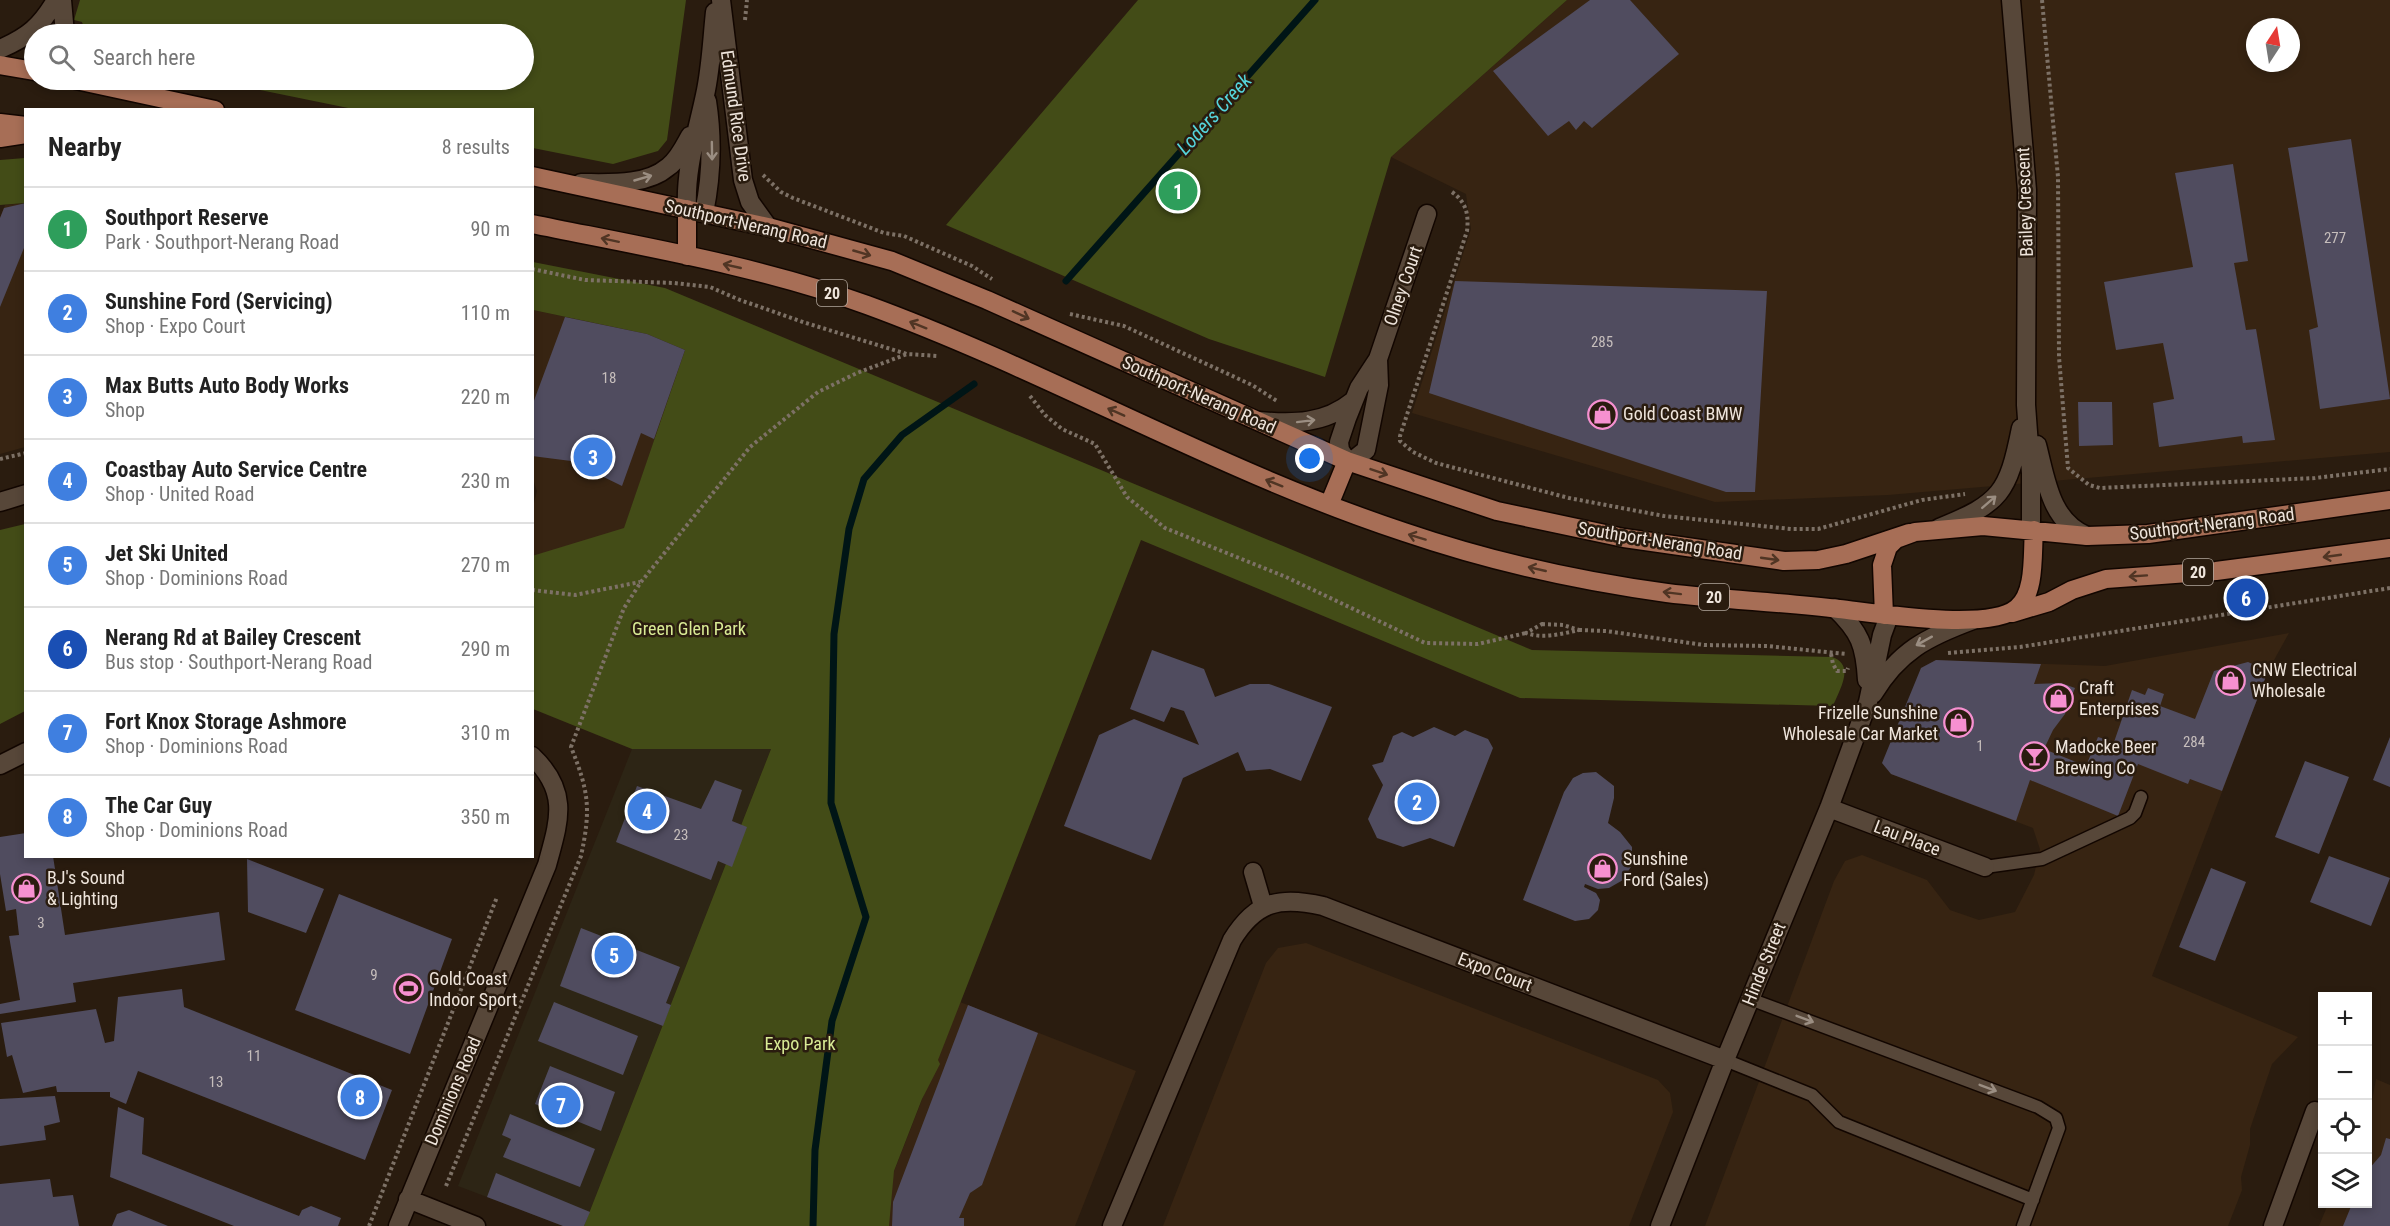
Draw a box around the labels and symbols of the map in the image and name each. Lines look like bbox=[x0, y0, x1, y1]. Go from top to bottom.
north arrow bbox=[2246, 18, 2300, 72]
street label: Edmund Rice Drive bbox=[717, 49, 756, 183]
water label: Loders Creek bbox=[1171, 68, 1257, 159]
one-way arrow bbox=[706, 141, 718, 161]
street label: Bailey Crescent bbox=[2012, 147, 2037, 257]
pin: 1 bbox=[1158, 168, 1198, 213]
one-way arrow bbox=[633, 172, 652, 183]
street label: Southport-Nerang Road bbox=[663, 195, 829, 252]
house number: 277 bbox=[2324, 229, 2346, 247]
one-way arrow bbox=[600, 234, 620, 245]
street label: Olney Court bbox=[1379, 243, 1426, 328]
one-way arrow bbox=[853, 248, 872, 259]
one-way arrow bbox=[723, 259, 742, 271]
road number: 20 bbox=[817, 280, 847, 306]
one-way arrow bbox=[1012, 310, 1030, 322]
one-way arrow bbox=[909, 318, 927, 329]
house number: 285 bbox=[1591, 333, 1613, 351]
street label: Southport-Nerang Road bbox=[1119, 351, 1279, 438]
house number: 18 bbox=[602, 369, 616, 387]
shop icon: Gold Coast BMW bbox=[1586, 398, 1618, 430]
place label: Gold Coast BMW bbox=[1623, 403, 1743, 424]
one-way arrow bbox=[1107, 406, 1125, 417]
one-way arrow bbox=[1296, 415, 1315, 426]
pin: 3 bbox=[574, 434, 612, 480]
your location bbox=[1295, 444, 1324, 473]
one-way arrow bbox=[1369, 467, 1388, 478]
one-way arrow bbox=[1266, 477, 1284, 488]
one-way arrow bbox=[1981, 496, 1997, 509]
street label: Southport-Nerang Road bbox=[2128, 503, 2296, 544]
street label: Southport-Nerang Road bbox=[1576, 517, 1744, 564]
one-way arrow bbox=[1408, 531, 1427, 542]
one-way arrow bbox=[2323, 550, 2342, 561]
one-way arrow bbox=[1760, 553, 1779, 564]
road number: 20 bbox=[2183, 559, 2213, 585]
one-way arrow bbox=[1528, 563, 1547, 575]
one-way arrow bbox=[2129, 571, 2149, 582]
pin: 6 bbox=[2226, 576, 2266, 620]
road number: 20 bbox=[1699, 584, 1729, 610]
one-way arrow bbox=[1663, 587, 1682, 598]
park label: Green Glen Park bbox=[632, 618, 746, 639]
one-way arrow bbox=[1916, 635, 1933, 647]
place label: CNW Electrical Wholesale bbox=[2252, 659, 2357, 701]
shop icon: CNW Electrical Wholesale bbox=[2215, 664, 2247, 696]
place label: Craft Enterprises bbox=[2079, 677, 2159, 719]
shop icon: Craft Enterprises bbox=[2042, 682, 2074, 714]
place label: Frizelle Sunshine Wholesale Car Market bbox=[1783, 702, 1938, 744]
shop icon: Frizelle Sunshine Wholesale Car Market bbox=[1943, 707, 1975, 739]
house number: 284 bbox=[2183, 733, 2205, 751]
place label: Madocke Beer Brewing Co bbox=[2055, 736, 2157, 778]
house number: 1 bbox=[1976, 737, 1984, 755]
bar icon: Madocke Beer Brewing Co bbox=[2018, 741, 2050, 773]
pin: 2 bbox=[1398, 780, 1436, 824]
pin: 4 bbox=[628, 788, 666, 834]
street label: Lau Place bbox=[1871, 815, 1943, 860]
house number: 23 bbox=[674, 826, 688, 844]
place label: Sunshine Ford (Sales) bbox=[1623, 848, 1709, 891]
shop icon: Sunshine Ford (Sales) bbox=[1586, 853, 1618, 885]
place label: BJ's Sound & Lighting bbox=[47, 867, 125, 909]
shop icon: BJ's Sound & Lighting bbox=[10, 872, 42, 904]
house number: 3 bbox=[37, 914, 45, 932]
street label: Hinde Street bbox=[1737, 919, 1790, 1008]
pin: 5 bbox=[594, 932, 634, 978]
street label: Expo Court bbox=[1455, 948, 1535, 995]
house number: 9 bbox=[370, 966, 378, 984]
place label: Gold Coast Indoor Sport bbox=[429, 968, 517, 1010]
sports icon: Gold Coast Indoor Sport bbox=[392, 973, 424, 1005]
one-way arrow bbox=[1795, 1015, 1814, 1026]
street label: Dominions Road bbox=[420, 1033, 485, 1148]
park label: Expo Park bbox=[765, 1033, 836, 1054]
house number: 11 bbox=[247, 1047, 261, 1065]
house number: 13 bbox=[209, 1073, 223, 1091]
pin: 8 bbox=[340, 1074, 380, 1120]
pin: 7 bbox=[542, 1082, 580, 1128]
one-way arrow bbox=[1978, 1083, 1996, 1094]

